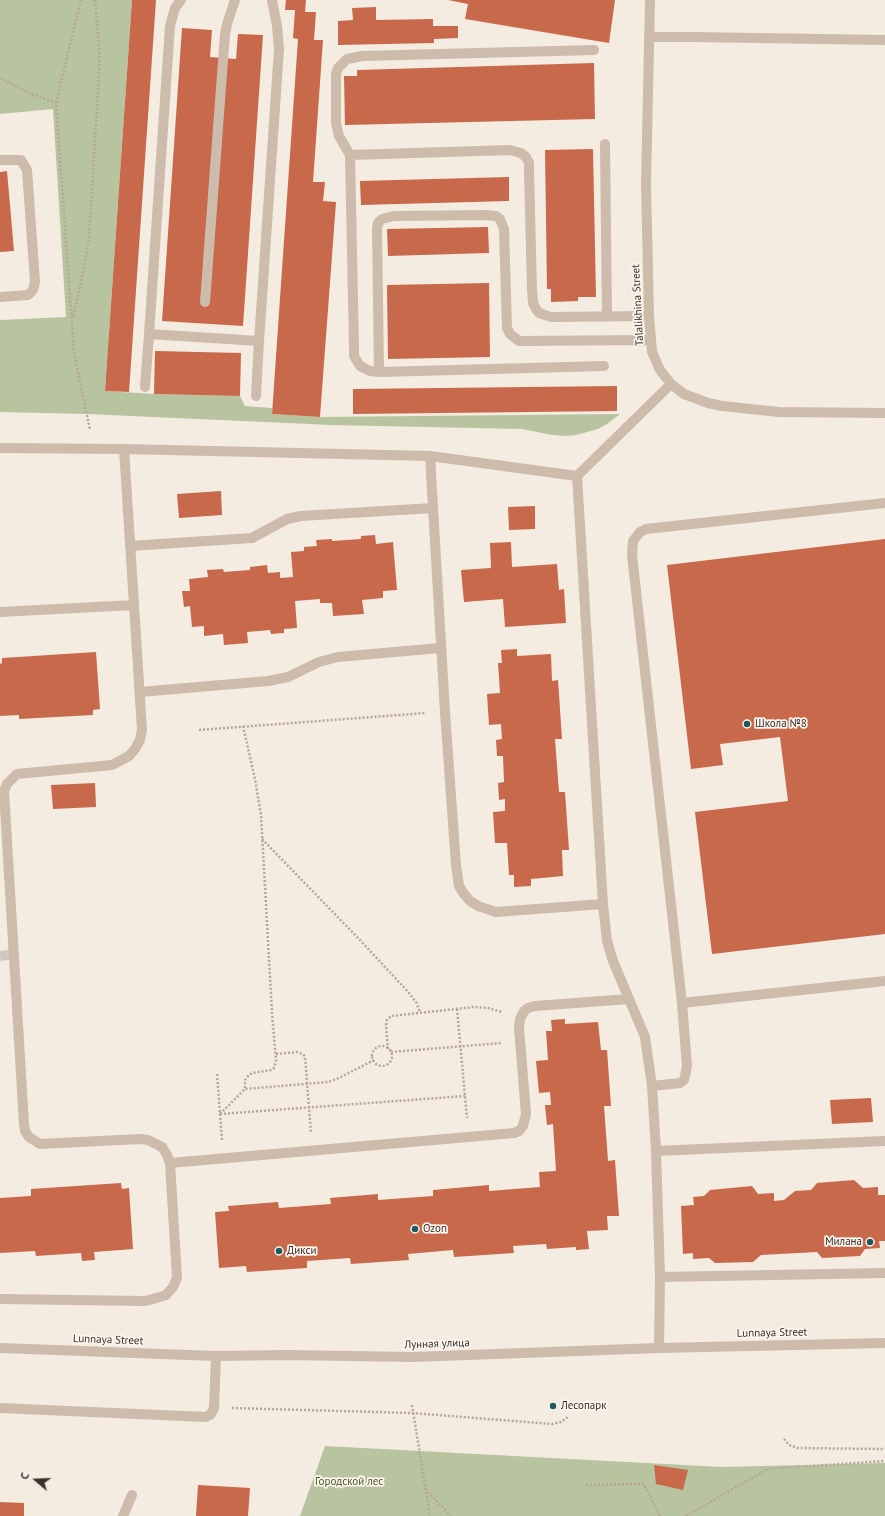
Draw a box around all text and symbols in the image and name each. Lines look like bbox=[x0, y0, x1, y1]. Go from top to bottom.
street label: Talalikhina Street bbox=[629, 264, 647, 346]
place label: Школа №8 bbox=[755, 717, 807, 731]
marker: Школа №8 bbox=[742, 719, 752, 729]
place label: Ozon bbox=[423, 1222, 447, 1236]
marker: Ozon bbox=[410, 1224, 420, 1234]
place label: Милана bbox=[825, 1235, 862, 1249]
marker: Милана bbox=[865, 1237, 875, 1247]
place label: Дикси bbox=[287, 1244, 316, 1258]
marker: Дикси bbox=[274, 1246, 284, 1256]
street label: Lunnaya Street bbox=[737, 1326, 807, 1340]
street label: Lunnaya Street bbox=[73, 1332, 143, 1348]
street label: Лунная улица bbox=[404, 1336, 470, 1352]
place label: Лесопарк bbox=[561, 1399, 606, 1413]
marker: Лесопарк bbox=[548, 1401, 558, 1411]
north arrow bbox=[16, 1460, 56, 1500]
text: С bbox=[17, 1471, 32, 1481]
park label: Городской лес bbox=[315, 1475, 383, 1489]

